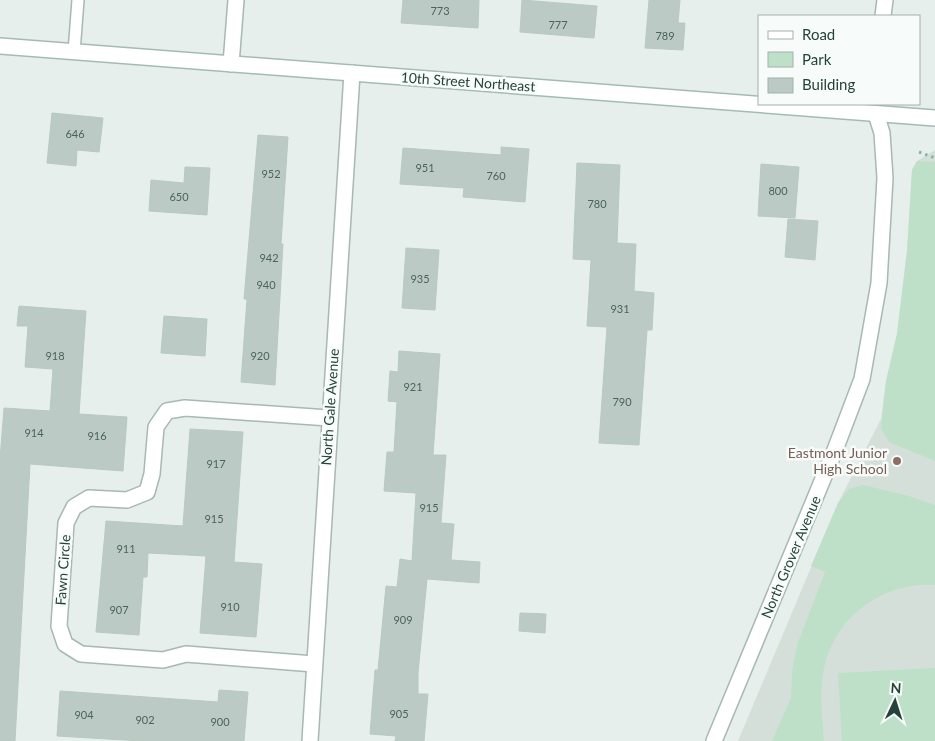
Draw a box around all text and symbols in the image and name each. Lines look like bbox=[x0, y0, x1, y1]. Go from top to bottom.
house number: 773 bbox=[430, 4, 450, 17]
legend bbox=[758, 15, 920, 105]
house number: 777 bbox=[548, 18, 568, 31]
text: Road bbox=[802, 25, 835, 43]
house number: 789 bbox=[655, 29, 675, 42]
text: Park bbox=[802, 50, 832, 68]
street label: 10th Street Northeast bbox=[400, 68, 536, 95]
text: Building bbox=[802, 75, 855, 93]
house number: 646 bbox=[65, 127, 85, 140]
house number: 951 bbox=[415, 161, 435, 174]
house number: 952 bbox=[261, 167, 281, 180]
house number: 760 bbox=[486, 169, 506, 182]
house number: 800 bbox=[768, 184, 788, 197]
house number: 650 bbox=[169, 190, 189, 203]
house number: 780 bbox=[587, 197, 607, 210]
house number: 942 bbox=[259, 251, 279, 264]
house number: 935 bbox=[410, 272, 430, 285]
house number: 940 bbox=[256, 278, 276, 291]
house number: 931 bbox=[610, 302, 630, 315]
street label: North Gale Avenue bbox=[317, 348, 342, 466]
house number: 918 bbox=[45, 349, 65, 362]
house number: 920 bbox=[250, 349, 270, 362]
house number: 921 bbox=[403, 380, 423, 393]
house number: 790 bbox=[612, 395, 632, 408]
house number: 914 bbox=[24, 426, 44, 439]
house number: 916 bbox=[87, 429, 107, 442]
place label: Eastmont Junior High School bbox=[788, 444, 887, 477]
marker: Eastmont Junior High School bbox=[891, 455, 903, 467]
house number: 917 bbox=[206, 457, 226, 470]
street label: North Grover Avenue bbox=[757, 493, 824, 621]
house number: 915 bbox=[419, 501, 439, 514]
house number: 915 bbox=[204, 512, 224, 525]
street label: Fawn Circle bbox=[52, 534, 73, 606]
house number: 911 bbox=[116, 542, 136, 555]
house number: 910 bbox=[220, 600, 240, 613]
house number: 907 bbox=[109, 603, 129, 616]
house number: 909 bbox=[393, 613, 413, 626]
north arrow bbox=[870, 676, 920, 726]
text: N bbox=[890, 679, 902, 696]
house number: 905 bbox=[389, 707, 409, 720]
house number: 904 bbox=[74, 708, 94, 721]
house number: 902 bbox=[135, 713, 155, 726]
house number: 900 bbox=[210, 715, 230, 728]

